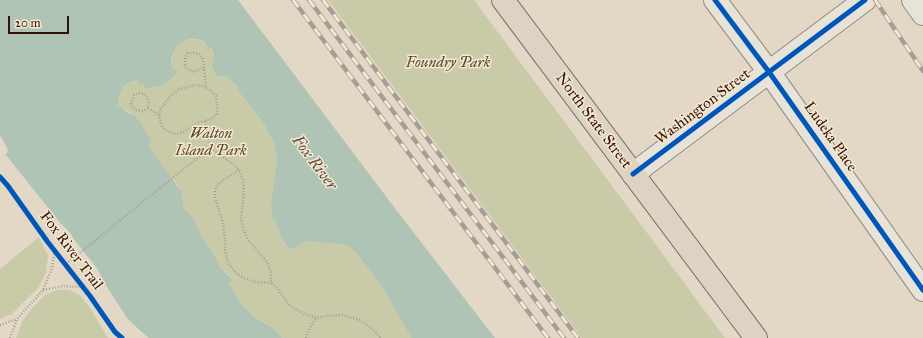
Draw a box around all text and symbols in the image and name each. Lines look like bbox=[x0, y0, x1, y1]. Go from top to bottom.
scale bar bbox=[10, 8, 71, 34]
text: 20 m bbox=[15, 16, 41, 30]
park label: Foundry Park bbox=[406, 54, 490, 72]
street label: Washington Street bbox=[652, 65, 754, 149]
street label: North State Street bbox=[551, 70, 635, 172]
street label: Ludeka Place bbox=[799, 99, 861, 175]
park label: Walton Island Park bbox=[175, 125, 247, 160]
water label: Fox River bbox=[287, 132, 341, 194]
street label: Fox River Trail bbox=[36, 208, 106, 294]

